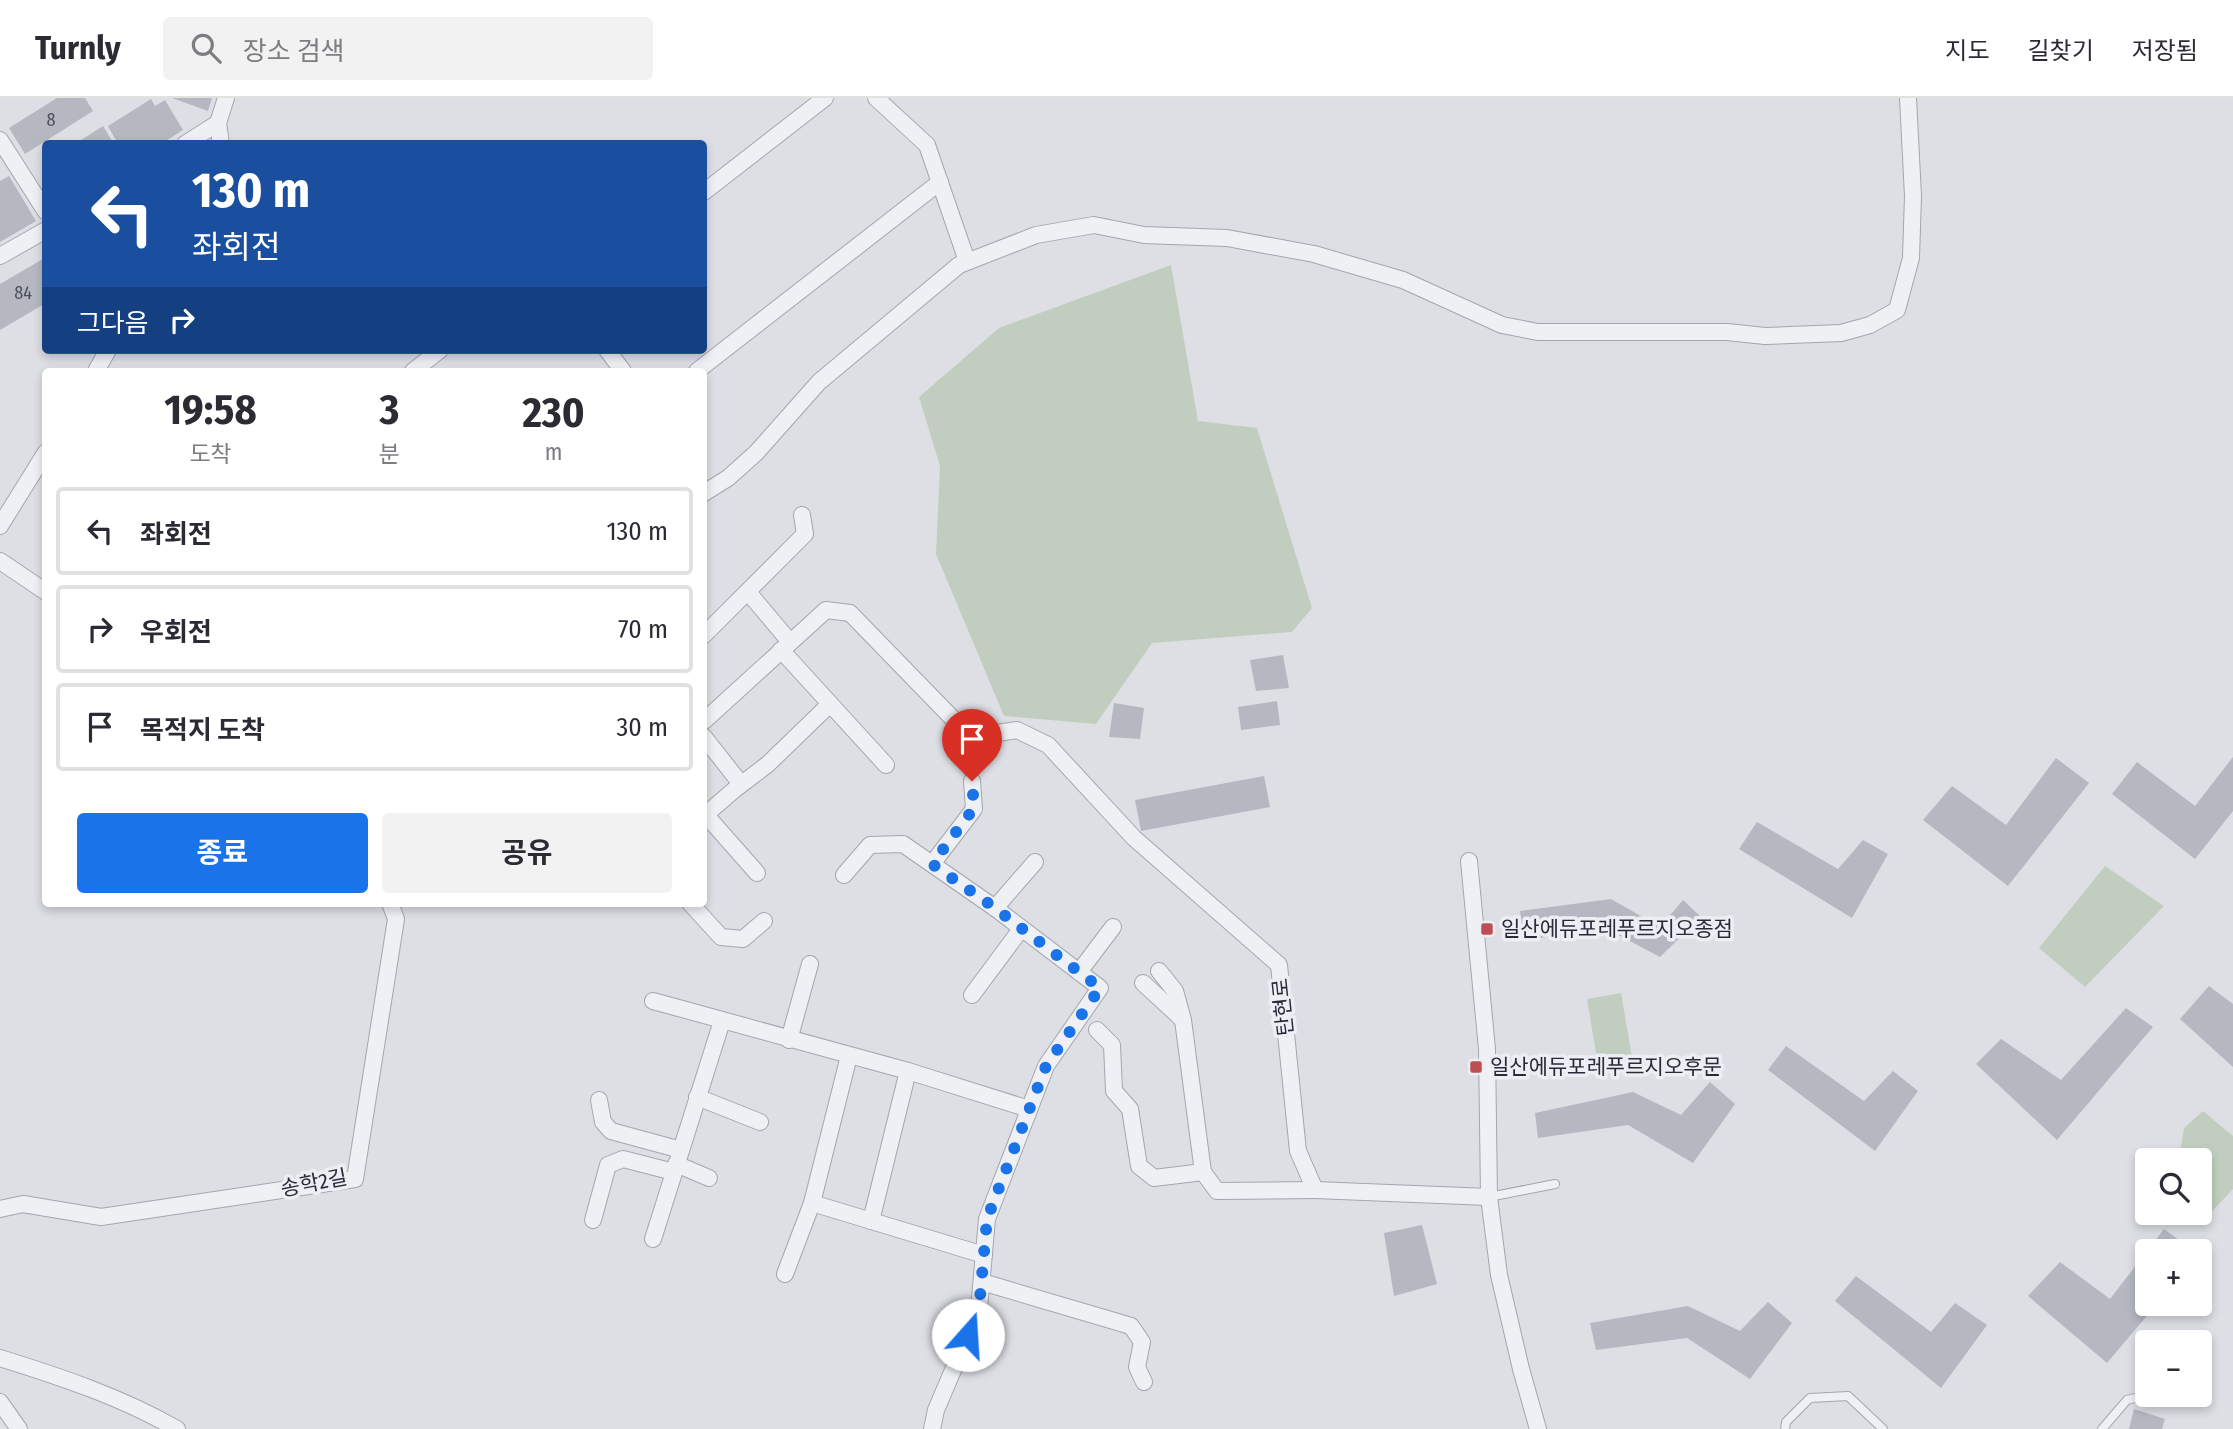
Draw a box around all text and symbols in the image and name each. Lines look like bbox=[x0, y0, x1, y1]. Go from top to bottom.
search box bbox=[163, 17, 653, 80]
text: Turnly bbox=[35, 28, 121, 68]
icon: search bbox=[187, 29, 225, 67]
text: 장소 검색 bbox=[243, 36, 345, 67]
text: 지도 bbox=[1945, 37, 1990, 65]
text: 길찾기 bbox=[2028, 37, 2094, 65]
text: 저장됨 bbox=[2132, 37, 2198, 65]
house number: 8 bbox=[47, 109, 56, 131]
text: 130 m bbox=[192, 161, 310, 220]
icon: left bbox=[77, 168, 168, 259]
text: 좌회전 bbox=[192, 228, 280, 266]
house number: 84 bbox=[14, 282, 32, 304]
icon: right bbox=[163, 301, 201, 339]
text: 그다음 bbox=[77, 308, 149, 339]
text: 19:58 bbox=[164, 385, 257, 435]
text: 3 bbox=[380, 385, 399, 435]
text: 230 bbox=[522, 388, 585, 438]
text: m bbox=[545, 438, 562, 466]
text: 도착 bbox=[189, 440, 232, 468]
text: 분 bbox=[379, 440, 400, 468]
icon: left bbox=[81, 512, 119, 550]
text: 130 m bbox=[606, 516, 668, 547]
text: 좌회전 bbox=[140, 519, 212, 550]
icon: right bbox=[81, 610, 119, 648]
text: 70 m bbox=[618, 614, 668, 645]
text: 우회전 bbox=[140, 617, 212, 648]
icon: arrive bbox=[81, 708, 119, 746]
pin bbox=[942, 709, 1002, 781]
text: 30 m bbox=[617, 712, 668, 743]
text: 목적지 도착 bbox=[140, 715, 265, 746]
icon: arrive bbox=[953, 720, 991, 758]
button: 종료 bbox=[77, 813, 368, 893]
button: 공유 bbox=[382, 813, 672, 893]
place label: 일산에듀포레푸르지오종점 bbox=[1501, 916, 1733, 942]
marker: 일산에듀포레푸르지오종점 bbox=[1479, 921, 1495, 937]
street label: 탄현로 bbox=[1267, 977, 1299, 1037]
place label: 일산에듀포레푸르지오후문 bbox=[1490, 1054, 1722, 1080]
marker: 일산에듀포레푸르지오후문 bbox=[1468, 1059, 1484, 1075]
map controls bbox=[2135, 1148, 2212, 1407]
button: search bbox=[2135, 1148, 2212, 1225]
street label: 송학2길 bbox=[279, 1164, 349, 1202]
button: + bbox=[2135, 1239, 2212, 1316]
position arrow bbox=[931, 1298, 1005, 1372]
button: − bbox=[2135, 1330, 2212, 1407]

